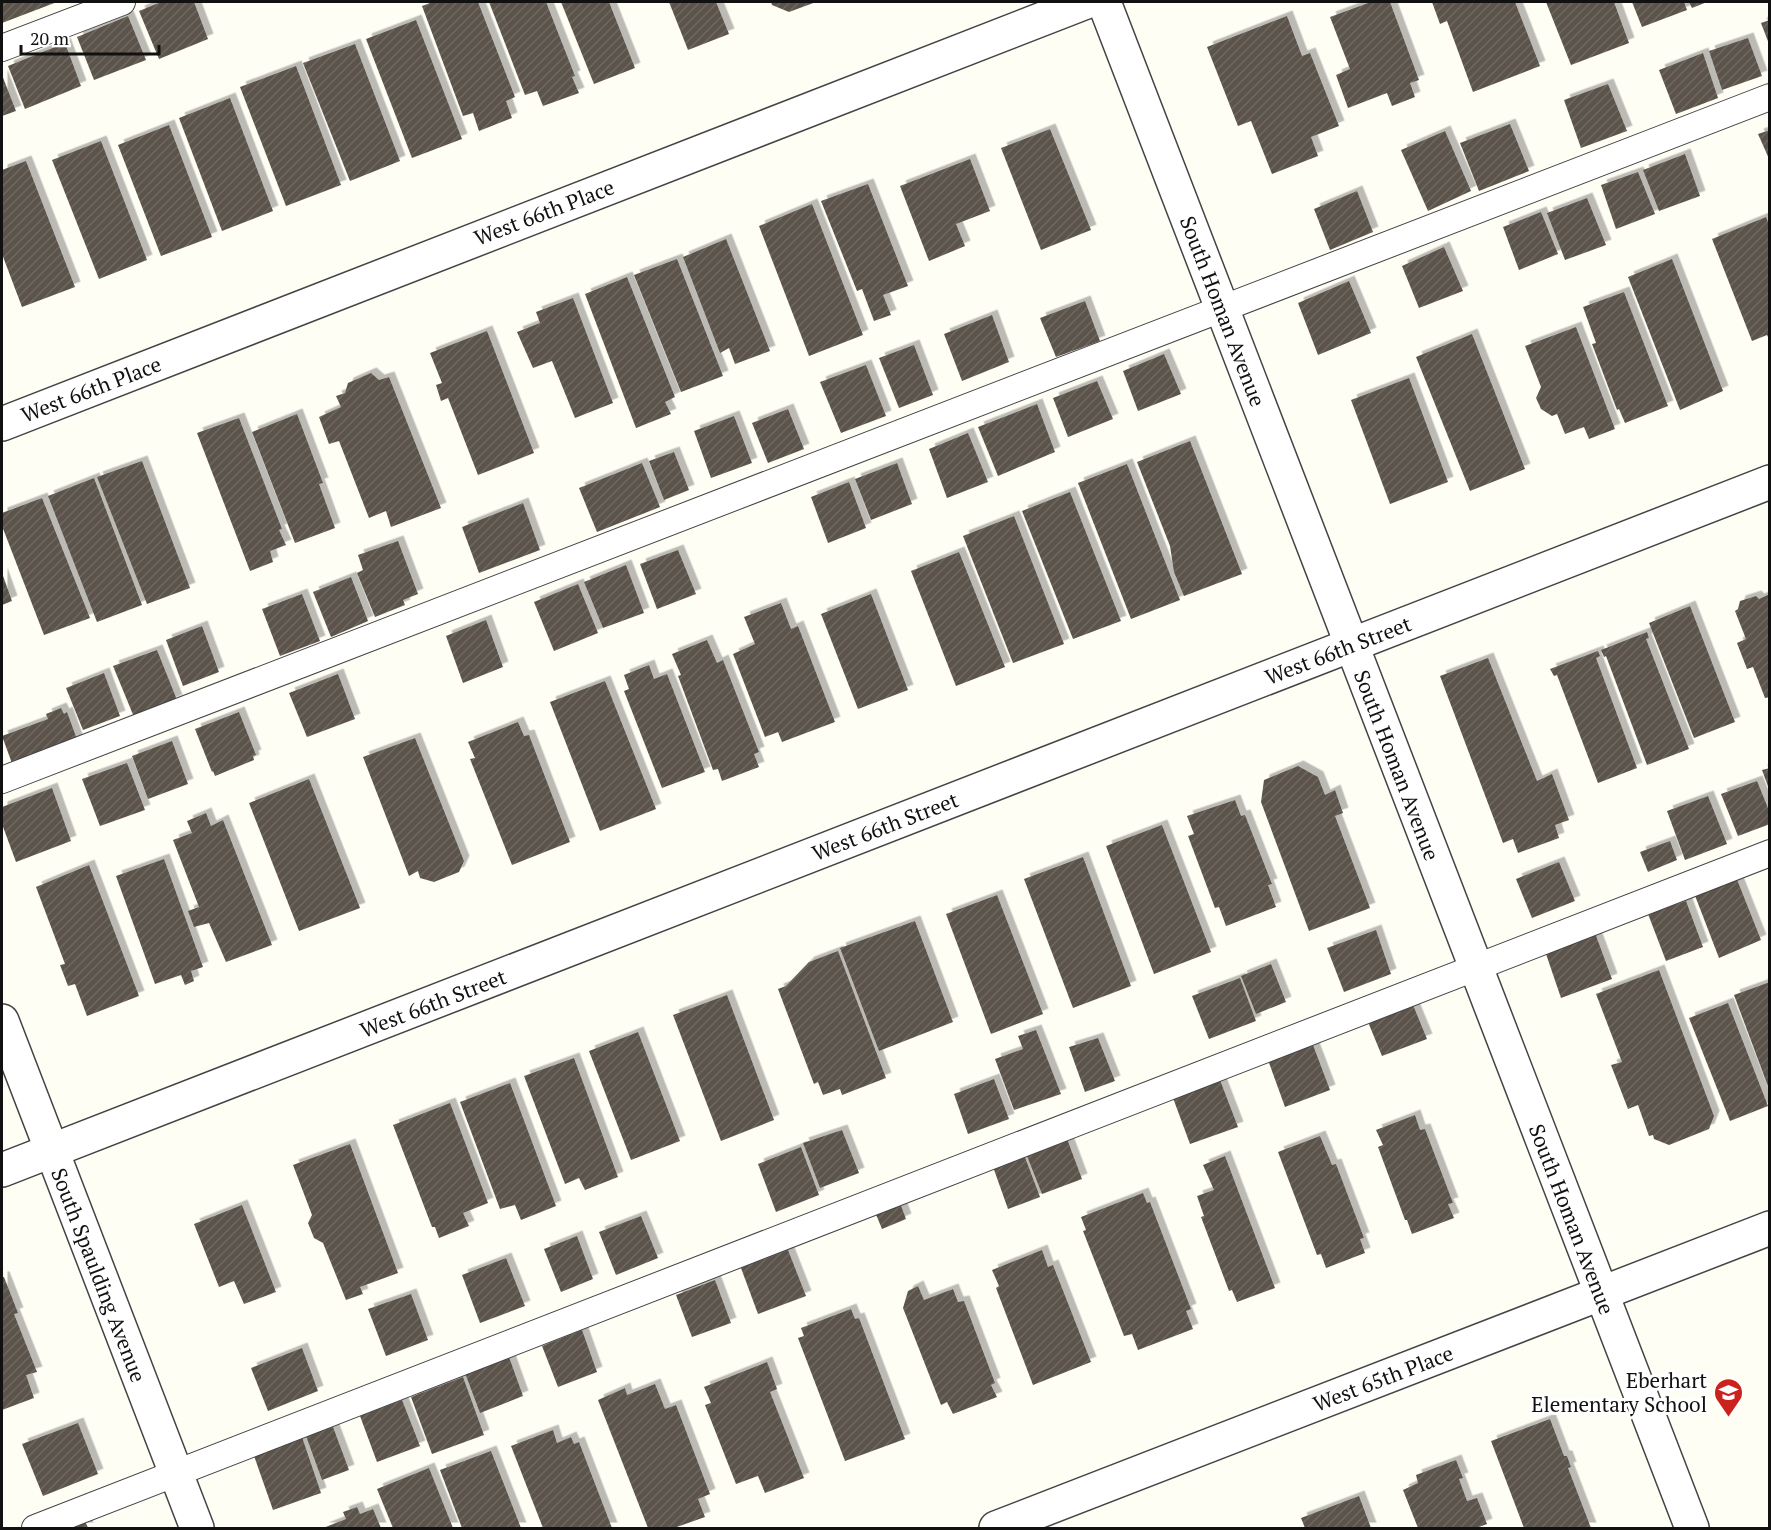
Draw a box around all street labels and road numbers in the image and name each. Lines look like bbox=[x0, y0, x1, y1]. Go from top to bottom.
street label: West 66th Place bbox=[470, 172, 618, 252]
street label: South Homan Avenue bbox=[1174, 212, 1272, 410]
street label: West 66th Place bbox=[17, 349, 165, 429]
street label: West 66th Street bbox=[1261, 609, 1415, 691]
street label: South Homan Avenue bbox=[1348, 666, 1446, 864]
street label: West 66th Street bbox=[808, 785, 962, 867]
street label: West 66th Street bbox=[356, 962, 510, 1044]
street label: South Homan Avenue bbox=[1523, 1120, 1621, 1318]
street label: South Spaulding Avenue bbox=[45, 1164, 153, 1386]
street label: West 65th Place bbox=[1309, 1338, 1457, 1418]

